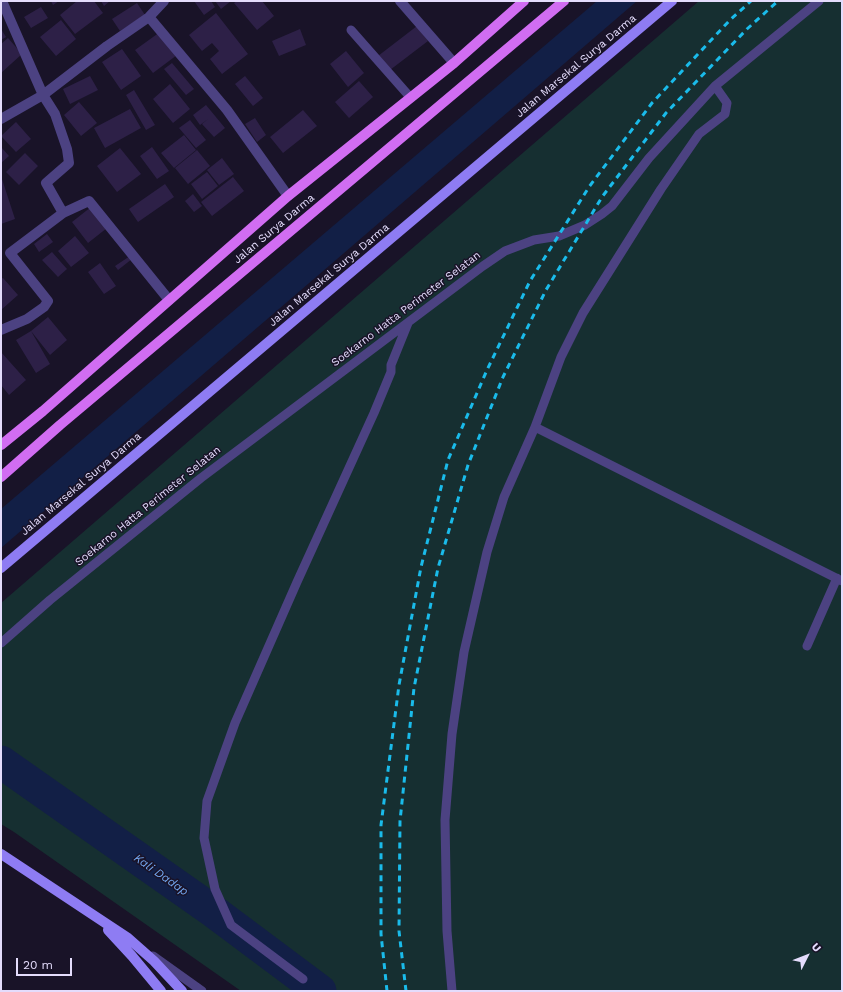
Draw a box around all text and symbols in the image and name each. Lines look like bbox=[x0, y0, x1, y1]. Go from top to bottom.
street label: Jalan Marsekal Surya Darma bbox=[513, 12, 639, 120]
street label: Jalan Surya Darma bbox=[231, 191, 317, 267]
street label: Jalan Marsekal Surya Darma bbox=[266, 221, 392, 329]
street label: Soekarno Hatta Perimeter Selatan bbox=[329, 249, 483, 369]
street label: Jalan Marsekal Surya Darma bbox=[18, 430, 144, 538]
street label: Soekarno Hatta Perimeter Selatan bbox=[73, 443, 223, 569]
water label: Kali Dadap bbox=[131, 851, 191, 899]
north arrow bbox=[787, 936, 827, 976]
text: U bbox=[809, 940, 824, 955]
scale bar bbox=[18, 950, 74, 976]
text: 20 m bbox=[23, 958, 53, 972]

